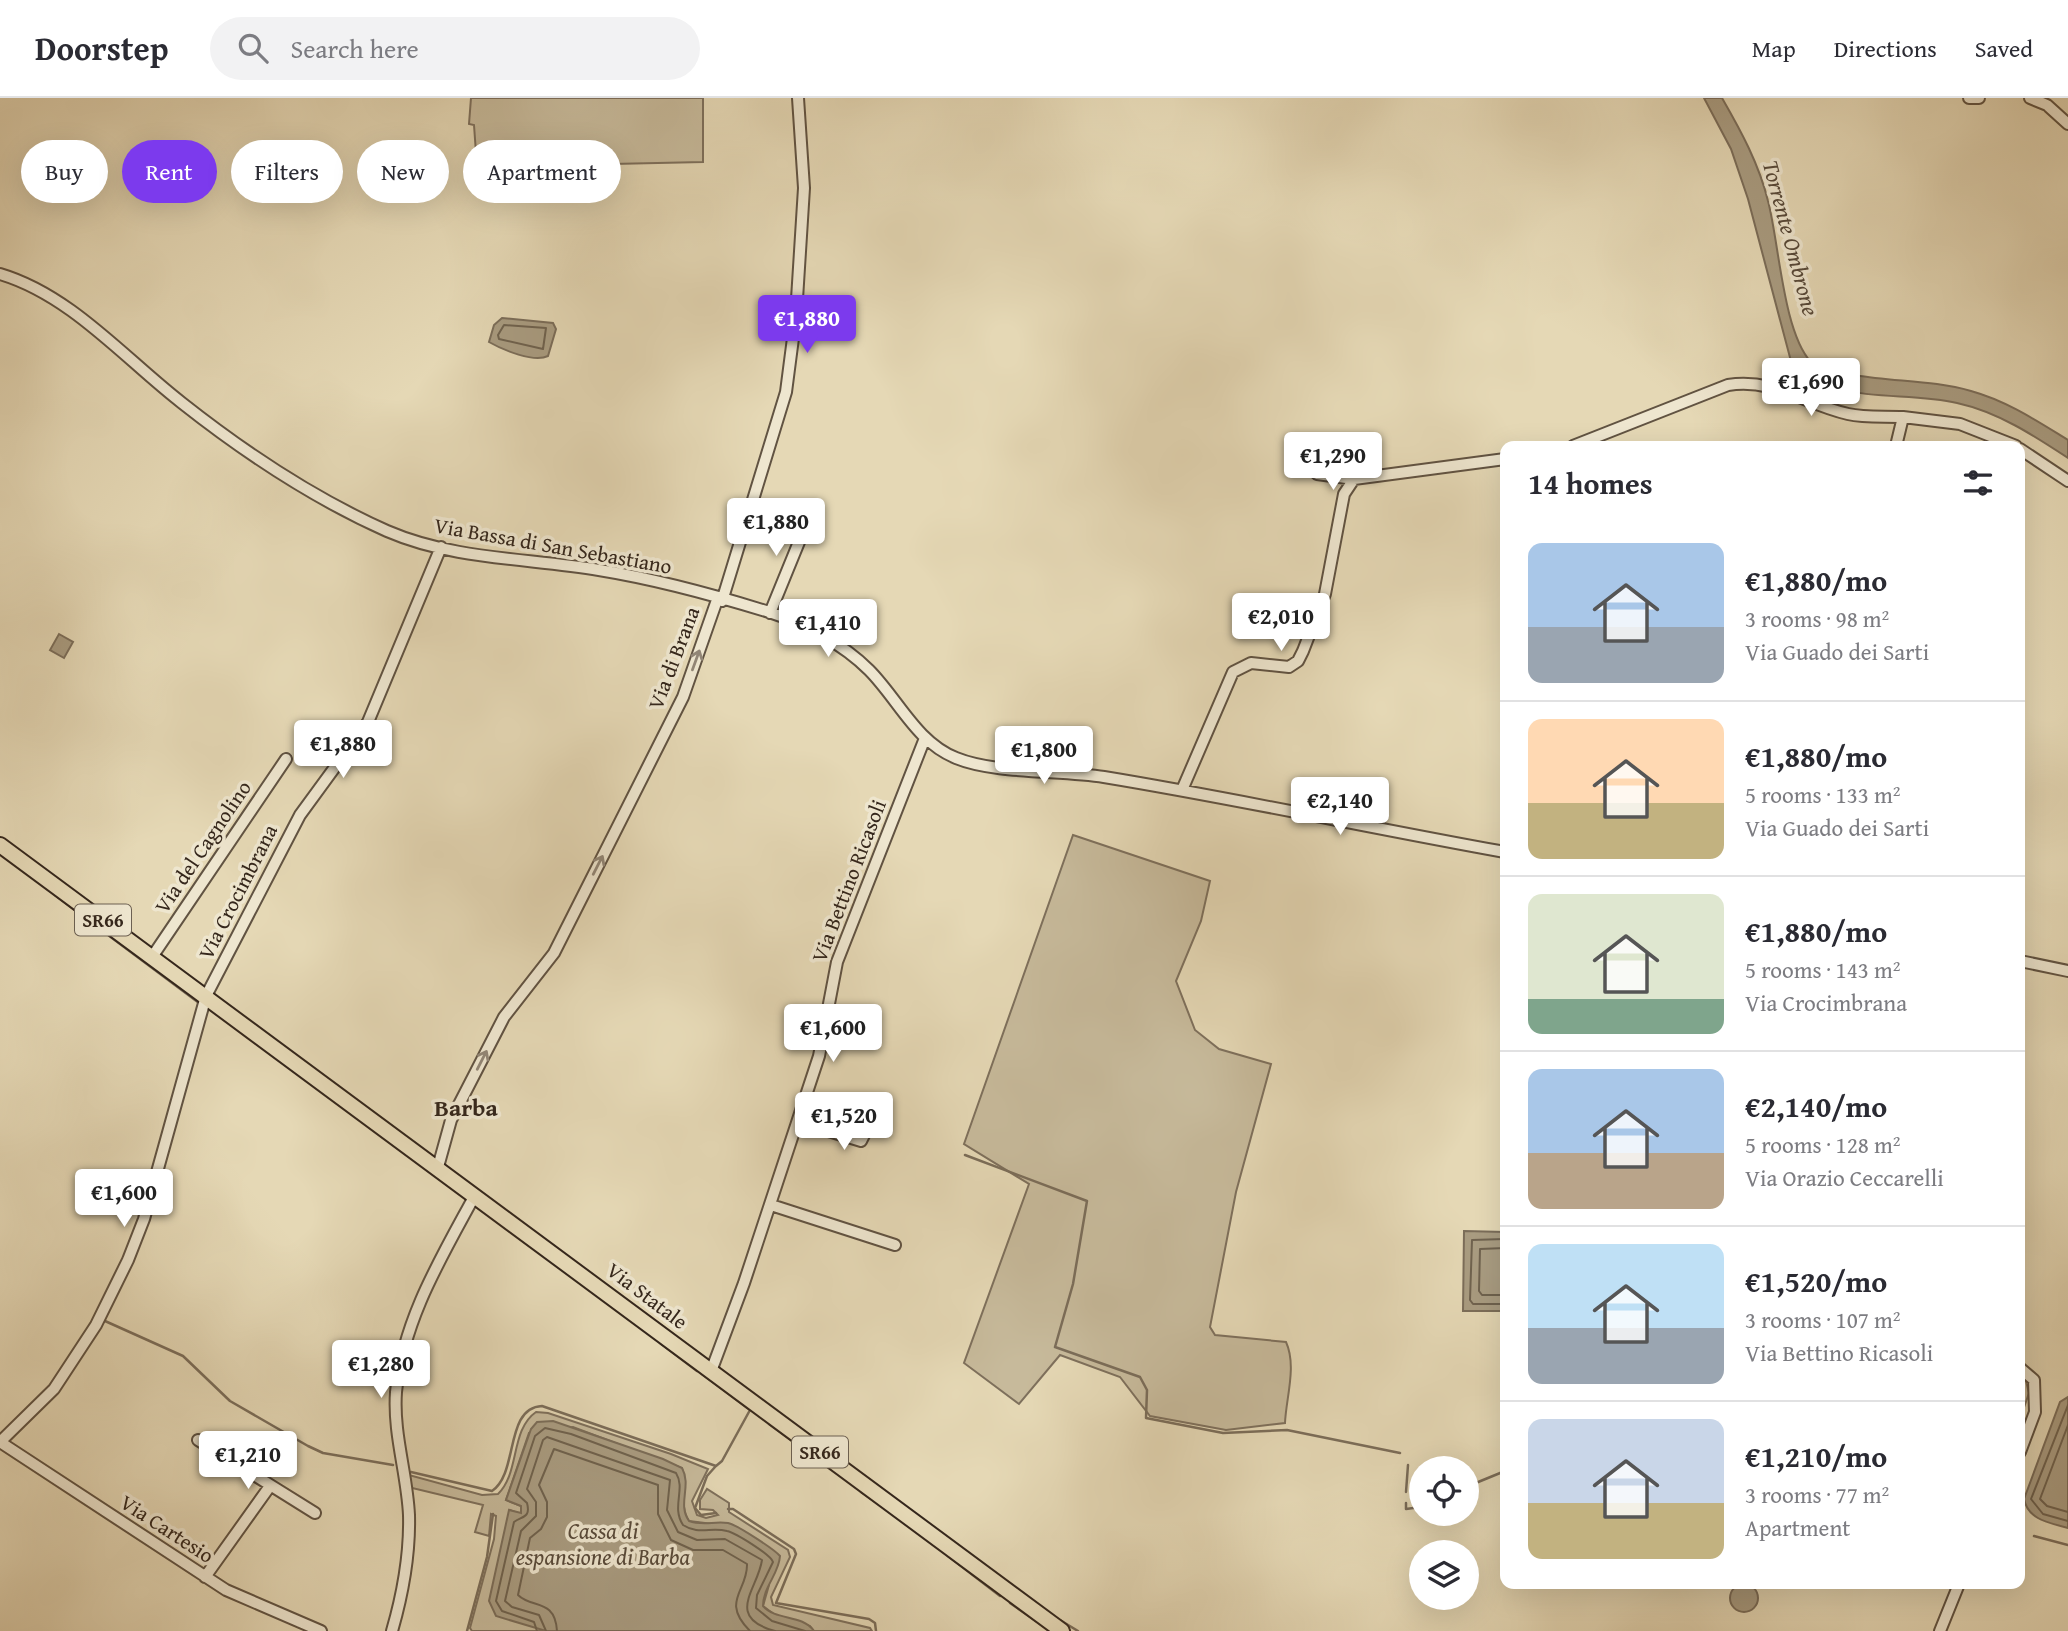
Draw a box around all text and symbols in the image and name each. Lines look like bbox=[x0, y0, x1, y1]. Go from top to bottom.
search box bbox=[210, 17, 700, 80]
text: Doorstep bbox=[35, 24, 168, 72]
icon: search bbox=[234, 29, 272, 67]
text: Search here bbox=[290, 29, 419, 68]
text: Map bbox=[1752, 31, 1796, 66]
text: Directions bbox=[1834, 31, 1937, 66]
text: Saved bbox=[1975, 31, 2033, 66]
chip: Buy bbox=[21, 140, 108, 203]
chip: Rent bbox=[122, 140, 217, 203]
chip: Filters bbox=[231, 140, 343, 203]
chip: New bbox=[357, 140, 449, 203]
chip: Apartment bbox=[463, 140, 621, 203]
water label: Torrente Ombrone bbox=[1755, 157, 1828, 319]
pin: €1,880 bbox=[750, 296, 864, 355]
text: €1,880 bbox=[774, 301, 840, 334]
pin: €1,690 bbox=[1754, 358, 1868, 418]
text: €1,690 bbox=[1778, 364, 1844, 397]
pin: €1,290 bbox=[1276, 432, 1390, 492]
text: €1,290 bbox=[1300, 438, 1366, 471]
text: 14 homes bbox=[1528, 461, 1653, 505]
icon: filters bbox=[1959, 464, 1997, 502]
pin: €1,880 bbox=[719, 498, 833, 558]
text: €1,880 bbox=[743, 504, 809, 537]
street label: Via Bassa di San Sebastiano bbox=[432, 509, 674, 582]
text: €1,880/mo bbox=[1745, 558, 1887, 602]
icon: home bbox=[1584, 571, 1668, 655]
pin: €2,010 bbox=[1224, 594, 1338, 653]
text: €2,010 bbox=[1248, 599, 1314, 632]
pin: €1,410 bbox=[771, 600, 885, 659]
street label: Via di Brana bbox=[640, 602, 707, 714]
text: 3 rooms · 98 m² bbox=[1745, 602, 1889, 635]
text: €1,410 bbox=[795, 605, 861, 638]
text: Via Guado dei Sarti bbox=[1745, 635, 1929, 668]
one-way arrow bbox=[691, 649, 704, 671]
pin: €1,880 bbox=[286, 720, 400, 780]
text: €1,880 bbox=[310, 726, 376, 759]
pin: €1,800 bbox=[987, 726, 1101, 786]
text: €1,800 bbox=[1011, 732, 1077, 765]
text: €1,880/mo bbox=[1745, 734, 1887, 778]
icon: home bbox=[1584, 747, 1668, 831]
street label: Via del Cagnolino bbox=[147, 774, 259, 919]
pin: €2,140 bbox=[1283, 778, 1397, 837]
text: 5 rooms · 133 m² bbox=[1745, 778, 1900, 811]
text: €2,140 bbox=[1307, 783, 1373, 816]
street label: Via Bettino Ricasoli bbox=[803, 795, 894, 967]
text: Via Guado dei Sarti bbox=[1745, 811, 1929, 844]
street label: Via Crocimbrana bbox=[190, 819, 285, 965]
one-way arrow bbox=[592, 855, 606, 876]
road number: SR66 bbox=[75, 904, 131, 936]
text: €1,880/mo bbox=[1745, 909, 1887, 953]
icon: home bbox=[1584, 922, 1668, 1006]
text: 5 rooms · 143 m² bbox=[1745, 953, 1900, 986]
text: Via Crocimbrana bbox=[1745, 986, 1907, 1019]
pin: €1,600 bbox=[776, 1004, 890, 1064]
text: €1,600 bbox=[800, 1010, 866, 1043]
one-way arrow bbox=[476, 1050, 490, 1070]
text: €2,140/mo bbox=[1745, 1084, 1887, 1128]
district label: Barba bbox=[434, 1090, 498, 1125]
pin: €1,520 bbox=[787, 1093, 901, 1152]
icon: home bbox=[1584, 1097, 1668, 1181]
text: €1,520 bbox=[811, 1098, 877, 1131]
text: 5 rooms · 128 m² bbox=[1745, 1128, 1900, 1161]
text: Via Orazio Ceccarelli bbox=[1745, 1161, 1944, 1194]
pin: €1,600 bbox=[67, 1170, 181, 1229]
text: €1,600 bbox=[91, 1175, 157, 1208]
street label: Via Statale bbox=[600, 1255, 695, 1337]
text: €1,520/mo bbox=[1745, 1259, 1887, 1303]
icon: home bbox=[1584, 1272, 1668, 1356]
text: 3 rooms · 107 m² bbox=[1745, 1303, 1900, 1336]
text: Via Bettino Ricasoli bbox=[1745, 1336, 1933, 1369]
pin: €1,280 bbox=[324, 1340, 438, 1400]
text: €1,280 bbox=[348, 1346, 414, 1379]
pin: €1,210 bbox=[191, 1432, 305, 1491]
text: €1,210/mo bbox=[1745, 1434, 1887, 1478]
road number: SR66 bbox=[792, 1436, 848, 1468]
text: €1,210 bbox=[215, 1437, 281, 1470]
icon: home bbox=[1584, 1447, 1668, 1531]
map controls bbox=[1409, 1456, 1479, 1610]
button: locate bbox=[1409, 1456, 1479, 1526]
text: 3 rooms · 77 m² bbox=[1745, 1478, 1889, 1511]
street label: Via Cartesio bbox=[114, 1487, 220, 1571]
text: Apartment bbox=[1745, 1511, 1850, 1544]
water label: Cassa di espansione di Barba bbox=[516, 1514, 691, 1573]
button: layers bbox=[1409, 1540, 1479, 1610]

